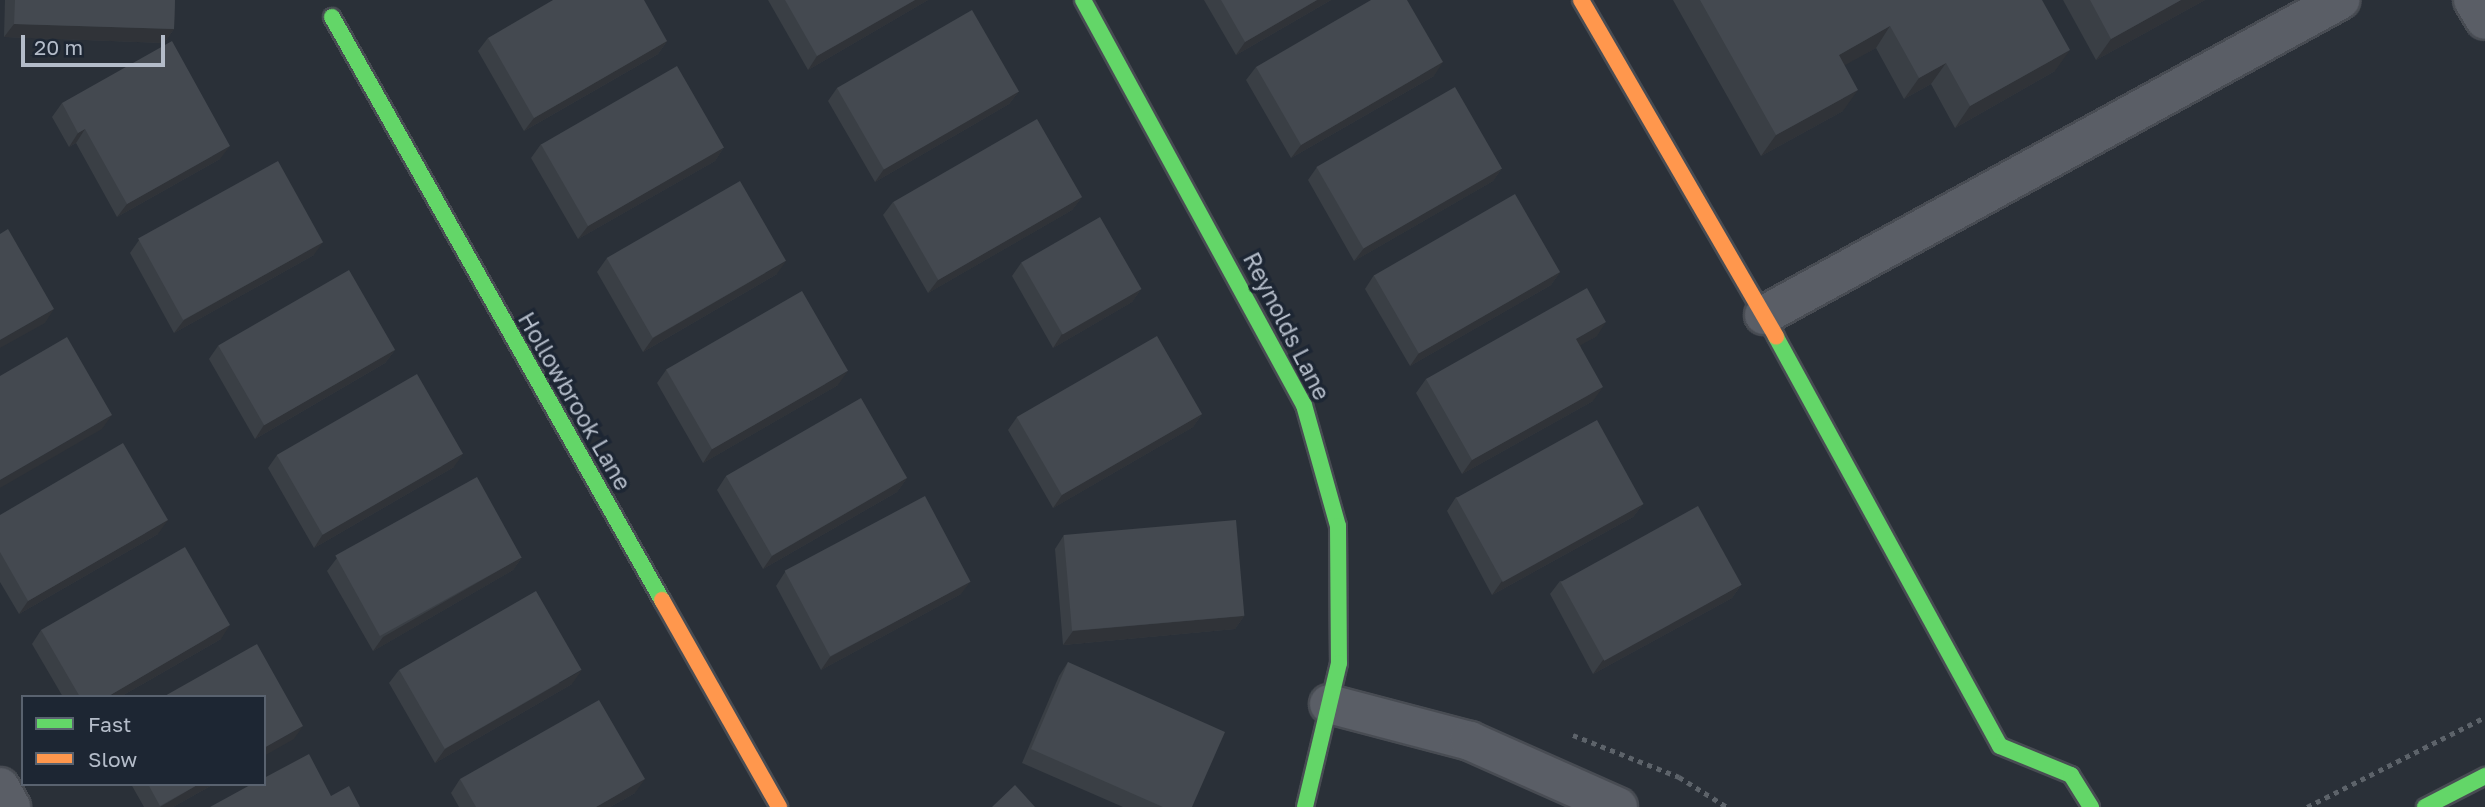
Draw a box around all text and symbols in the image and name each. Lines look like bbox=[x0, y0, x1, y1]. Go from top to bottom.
scale bar bbox=[24, 21, 168, 65]
text: 20 m bbox=[34, 34, 83, 60]
street label: Reynolds Lane bbox=[1238, 247, 1336, 405]
street label: Hollowbrook Lane bbox=[513, 307, 637, 495]
legend bbox=[21, 695, 266, 786]
text: Fast bbox=[88, 711, 131, 737]
text: Slow bbox=[88, 746, 137, 772]

